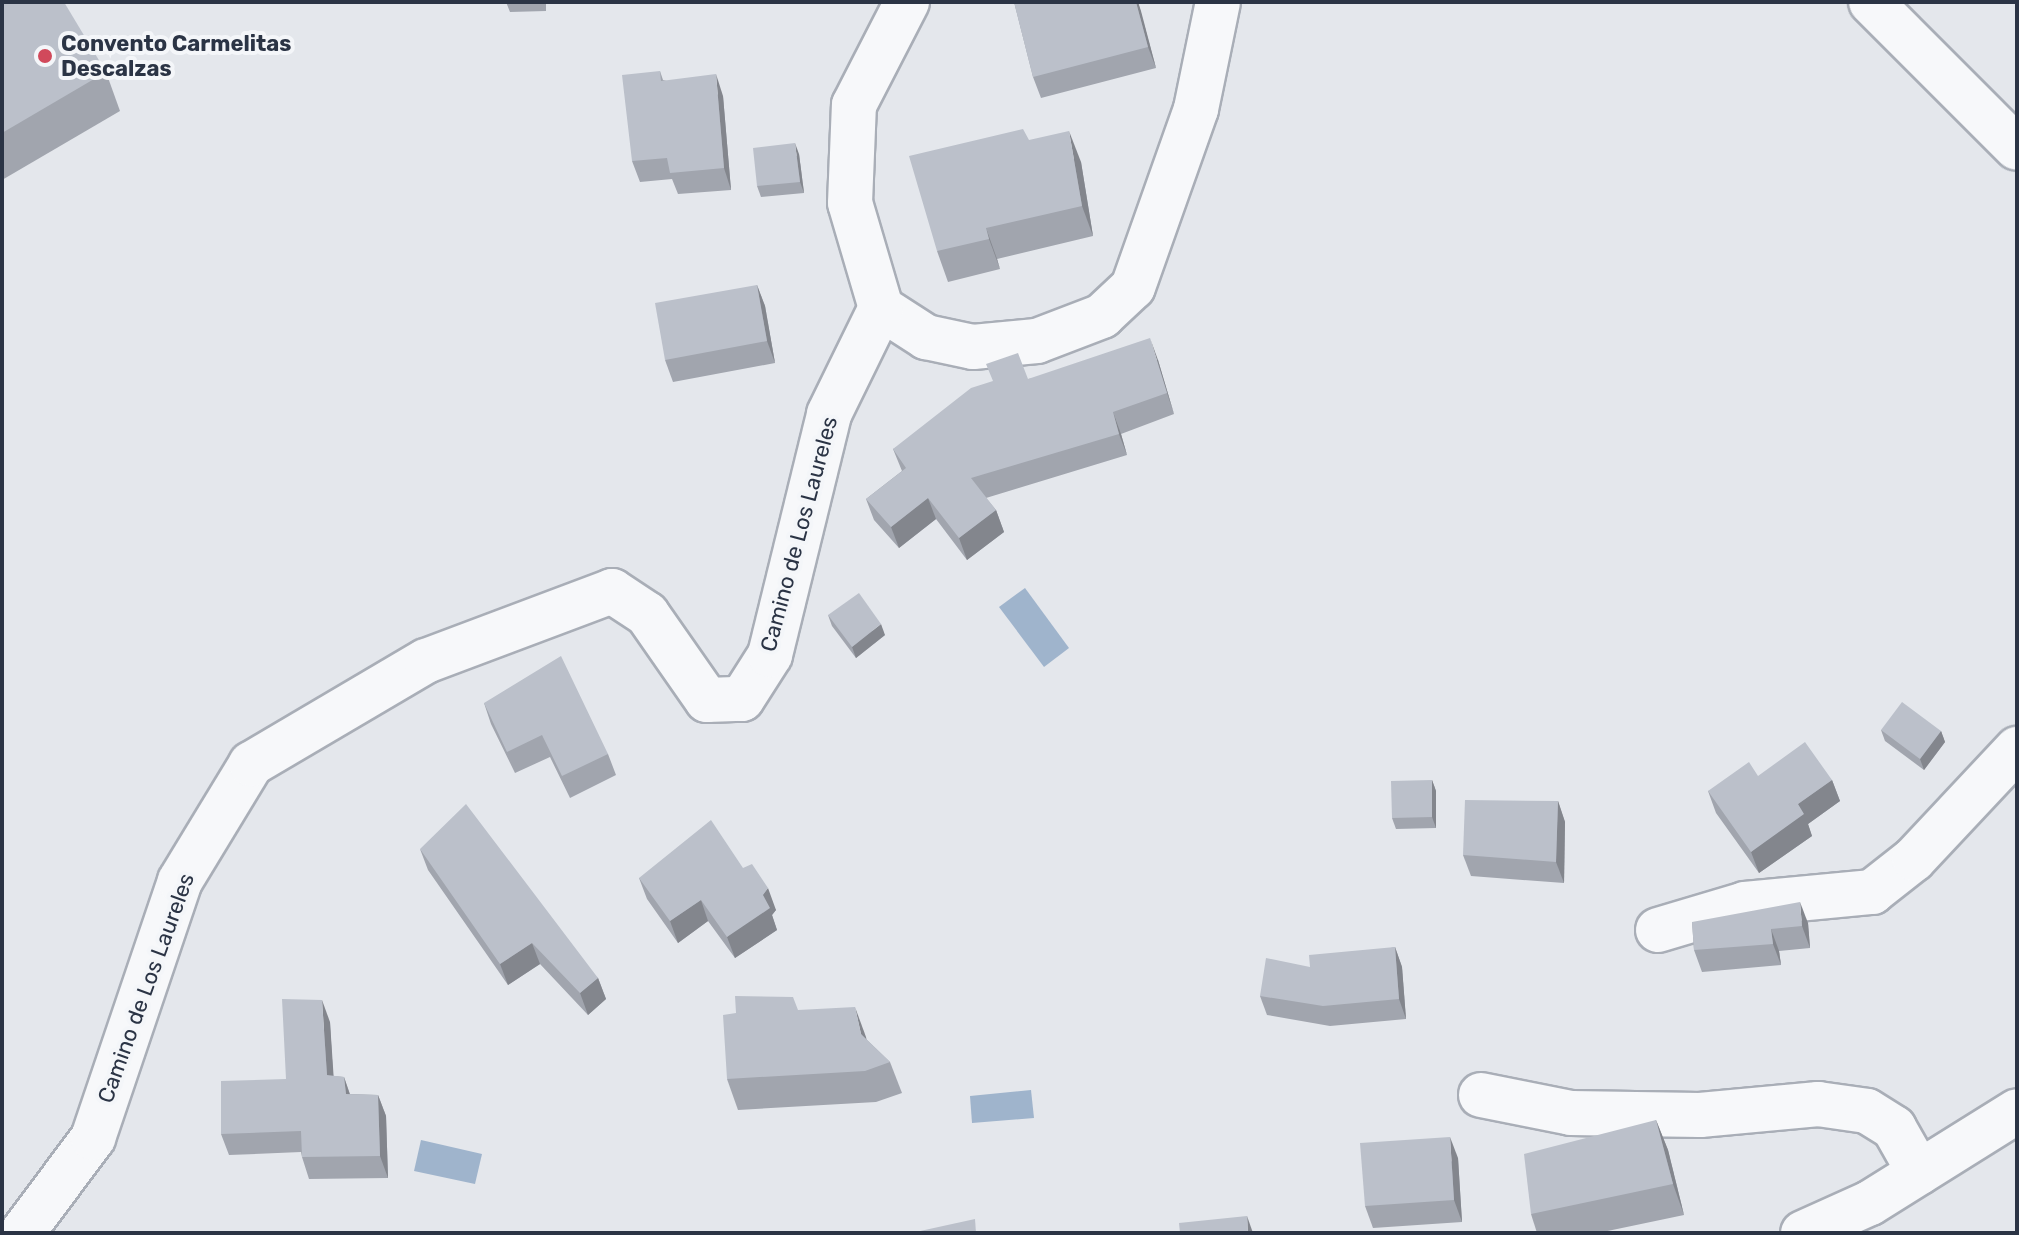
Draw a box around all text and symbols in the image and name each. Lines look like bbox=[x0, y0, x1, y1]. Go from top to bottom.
place label: Convento Carmelitas Descalzas bbox=[61, 30, 291, 82]
marker: Convento Carmelitas Descalzas bbox=[36, 47, 54, 65]
street label: Camino de Los Laureles bbox=[755, 414, 843, 654]
street label: Camino de Los Laureles bbox=[92, 870, 200, 1106]

